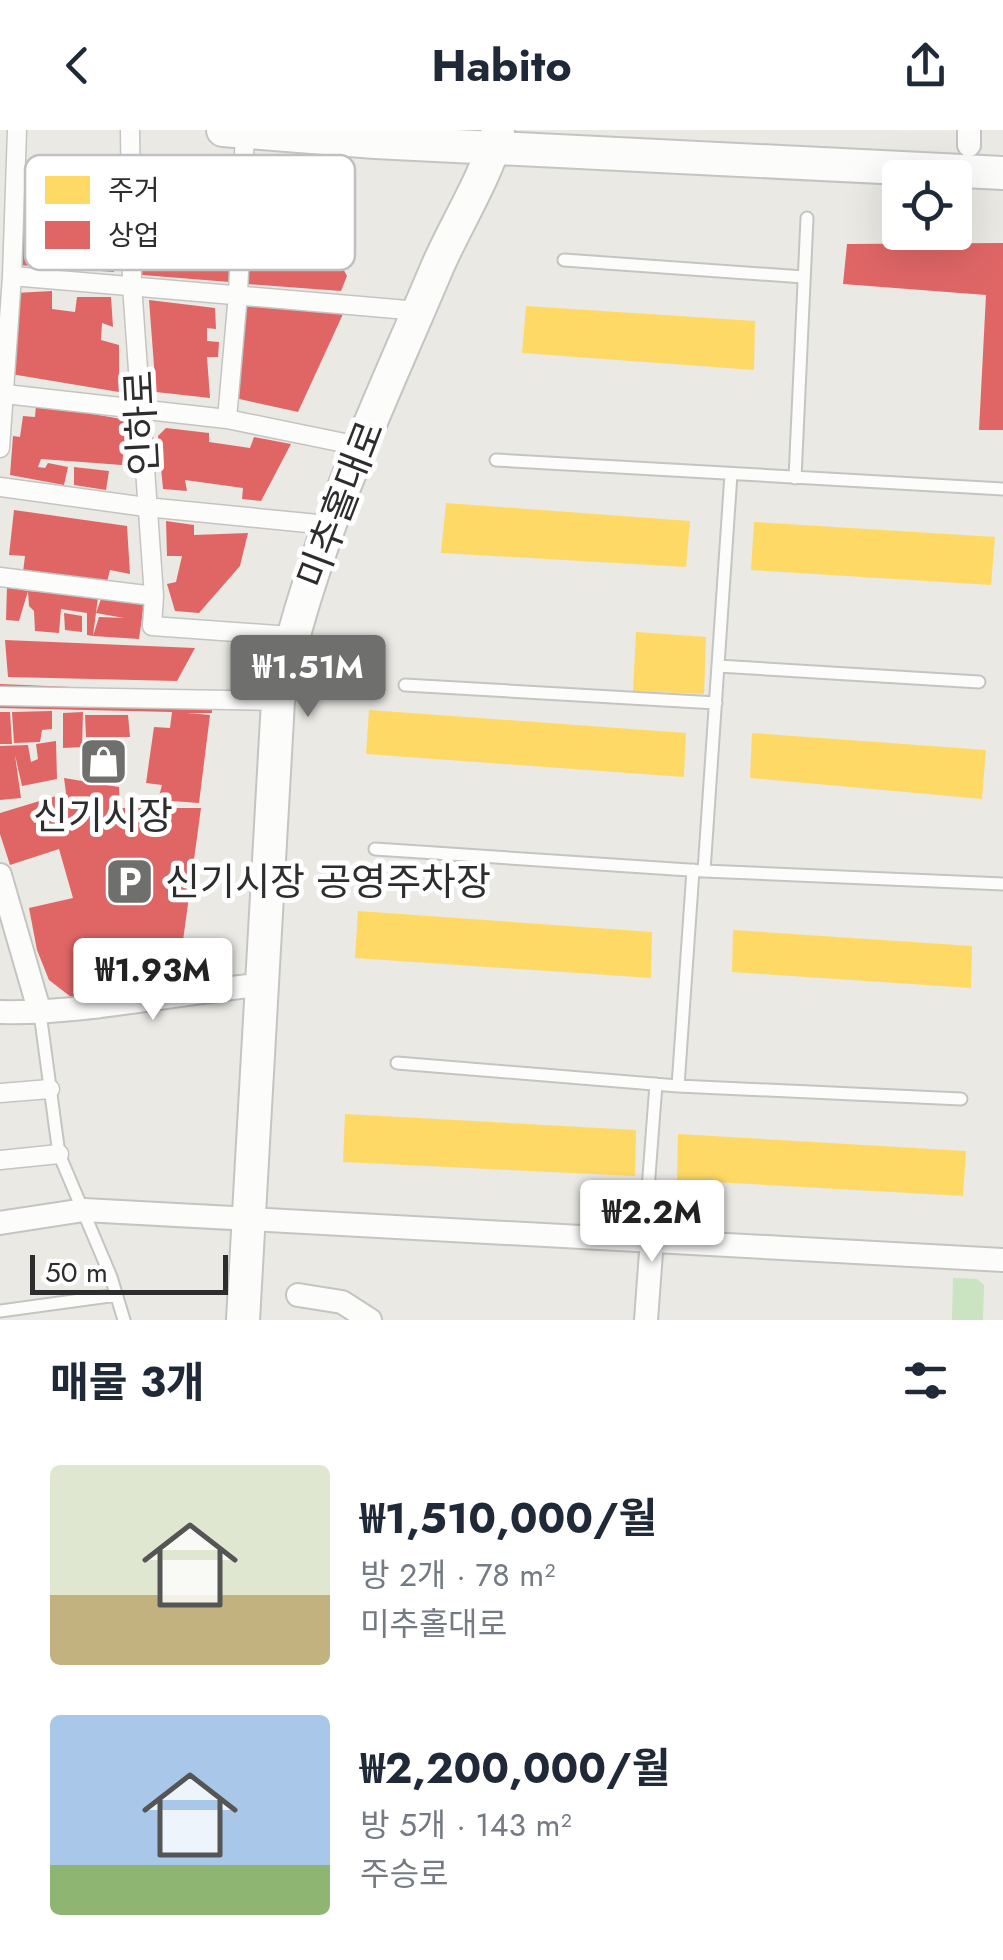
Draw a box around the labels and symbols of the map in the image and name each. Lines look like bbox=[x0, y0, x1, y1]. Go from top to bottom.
legend bbox=[25, 155, 355, 270]
text: 주거 bbox=[108, 170, 160, 211]
text: 상업 bbox=[108, 215, 160, 256]
street label: 인하로 bbox=[111, 369, 171, 477]
street label: 미추홀대로 bbox=[283, 413, 397, 595]
pin: ₩1.51M bbox=[227, 635, 389, 720]
shop icon: 신기시장 bbox=[77, 735, 129, 787]
place label: 신기시장 bbox=[33, 788, 173, 843]
place label: 신기시장 공영주차장 bbox=[165, 854, 491, 909]
parking icon: 신기시장 공영주차장 bbox=[104, 855, 156, 907]
pin: ₩1.93M bbox=[72, 938, 234, 1023]
pin: ₩2.2M bbox=[582, 1180, 722, 1265]
scale bar bbox=[30, 1250, 228, 1294]

